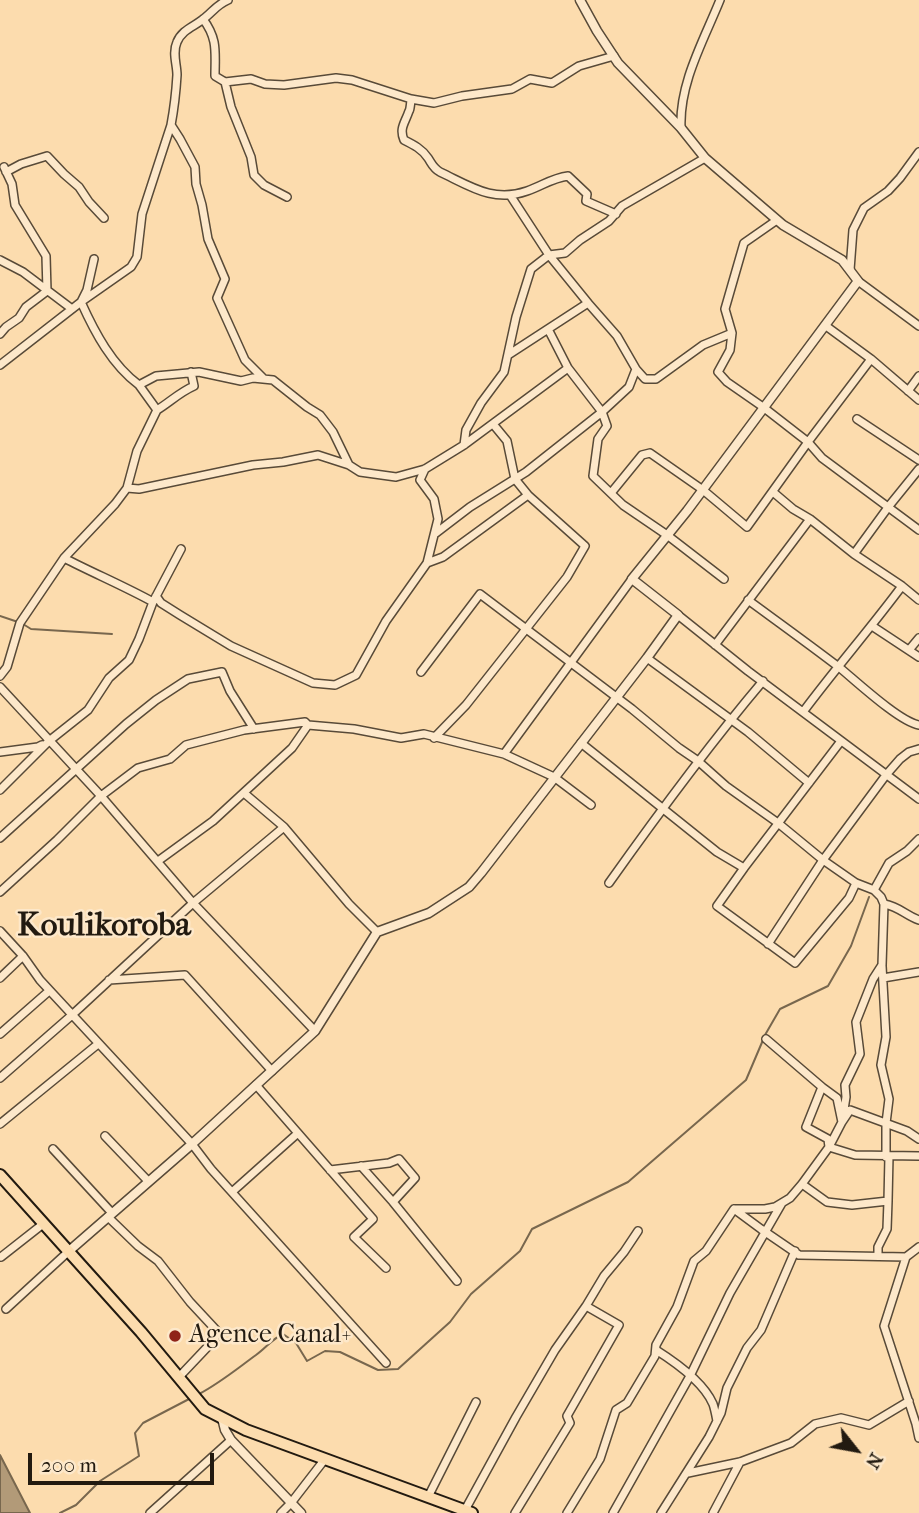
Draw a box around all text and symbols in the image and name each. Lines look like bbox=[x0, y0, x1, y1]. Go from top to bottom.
district label: Koulikoroba bbox=[17, 907, 191, 947]
place label: Agence Canal+ bbox=[189, 1320, 352, 1352]
marker: Agence Canal+ bbox=[167, 1328, 183, 1344]
north arrow bbox=[821, 1415, 891, 1485]
scale bar bbox=[32, 1440, 217, 1484]
text: N bbox=[861, 1449, 887, 1473]
text: 200 m bbox=[41, 1453, 97, 1477]

